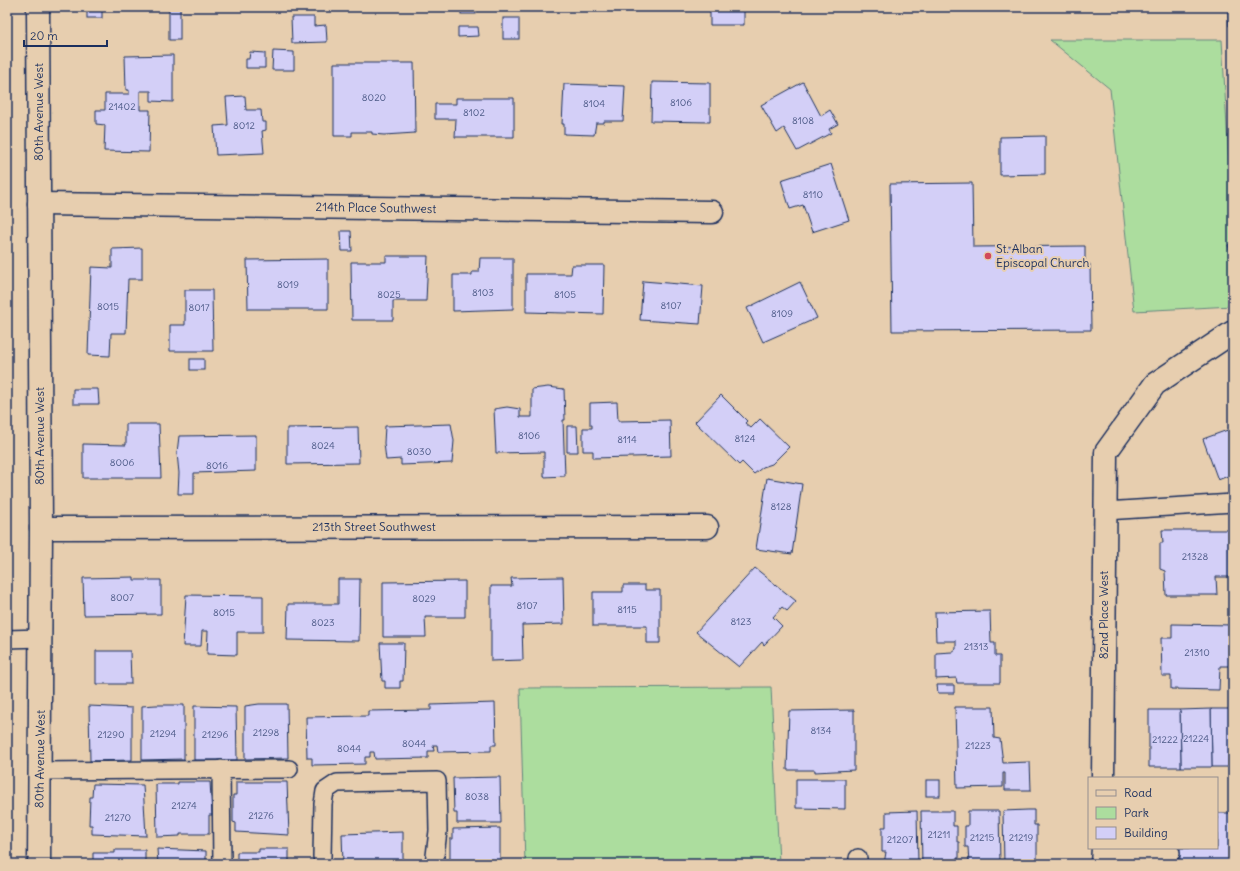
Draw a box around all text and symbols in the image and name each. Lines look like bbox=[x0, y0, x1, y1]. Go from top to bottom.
scale bar bbox=[24, 22, 107, 48]
text: 20 m bbox=[30, 28, 58, 43]
street label: 80th Avenue West bbox=[31, 63, 46, 161]
house number: 8020 bbox=[362, 91, 386, 104]
house number: 8106 bbox=[670, 96, 692, 109]
house number: 8104 bbox=[583, 97, 605, 110]
house number: 21402 bbox=[108, 100, 136, 113]
house number: 8102 bbox=[463, 106, 485, 119]
house number: 8108 bbox=[792, 114, 814, 127]
house number: 8012 bbox=[233, 119, 255, 132]
house number: 8110 bbox=[803, 188, 823, 201]
street label: 214th Place Southwest bbox=[316, 199, 436, 216]
place label: St. Alban Episcopal Church bbox=[996, 241, 1090, 270]
marker: St. Alban Episcopal Church bbox=[983, 251, 993, 261]
house number: 8019 bbox=[277, 278, 299, 291]
house number: 8103 bbox=[472, 286, 494, 299]
house number: 8025 bbox=[377, 288, 401, 301]
house number: 8105 bbox=[554, 288, 576, 301]
house number: 8107 bbox=[660, 299, 682, 312]
house number: 8015 bbox=[97, 300, 119, 313]
house number: 8017 bbox=[188, 301, 210, 314]
house number: 8109 bbox=[771, 307, 793, 320]
street label: 80th Avenue West bbox=[32, 387, 47, 485]
house number: 8106 bbox=[518, 429, 540, 442]
house number: 8124 bbox=[735, 432, 756, 445]
house number: 8114 bbox=[617, 433, 637, 446]
house number: 8024 bbox=[311, 439, 335, 452]
house number: 8030 bbox=[407, 445, 431, 458]
house number: 8006 bbox=[110, 456, 135, 469]
house number: 8016 bbox=[206, 459, 228, 472]
house number: 8128 bbox=[771, 500, 792, 513]
street label: 213th Street Southwest bbox=[312, 519, 436, 534]
house number: 21328 bbox=[1182, 550, 1208, 563]
street label: 82nd Place West bbox=[1096, 571, 1111, 659]
house number: 8007 bbox=[110, 591, 134, 604]
house number: 8029 bbox=[412, 592, 436, 605]
house number: 8107 bbox=[516, 599, 538, 612]
house number: 8115 bbox=[617, 603, 637, 616]
house number: 8015 bbox=[213, 606, 235, 619]
house number: 8123 bbox=[731, 615, 752, 628]
house number: 8023 bbox=[311, 616, 335, 629]
house number: 21313 bbox=[964, 640, 989, 653]
house number: 21310 bbox=[1184, 646, 1210, 659]
street label: 80th Avenue West bbox=[31, 710, 48, 808]
house number: 8134 bbox=[810, 724, 832, 737]
house number: 21298 bbox=[253, 726, 279, 739]
house number: 21294 bbox=[150, 727, 176, 740]
house number: 21290 bbox=[97, 728, 125, 741]
house number: 21296 bbox=[202, 728, 228, 741]
house number: 21224 bbox=[1183, 732, 1209, 745]
house number: 21222 bbox=[1152, 733, 1178, 746]
house number: 8044 bbox=[402, 737, 426, 750]
house number: 21223 bbox=[965, 739, 991, 752]
house number: 8044 bbox=[337, 742, 361, 755]
legend bbox=[1088, 777, 1218, 849]
text: Road bbox=[1124, 785, 1152, 800]
house number: 8038 bbox=[465, 790, 489, 803]
house number: 21274 bbox=[171, 799, 197, 812]
text: Park bbox=[1124, 805, 1149, 820]
house number: 21276 bbox=[248, 809, 274, 822]
house number: 21270 bbox=[105, 811, 131, 824]
text: Building bbox=[1124, 825, 1168, 840]
house number: 21211 bbox=[928, 828, 950, 841]
house number: 21215 bbox=[970, 831, 995, 844]
house number: 21219 bbox=[1009, 831, 1034, 844]
house number: 21207 bbox=[887, 833, 913, 846]

